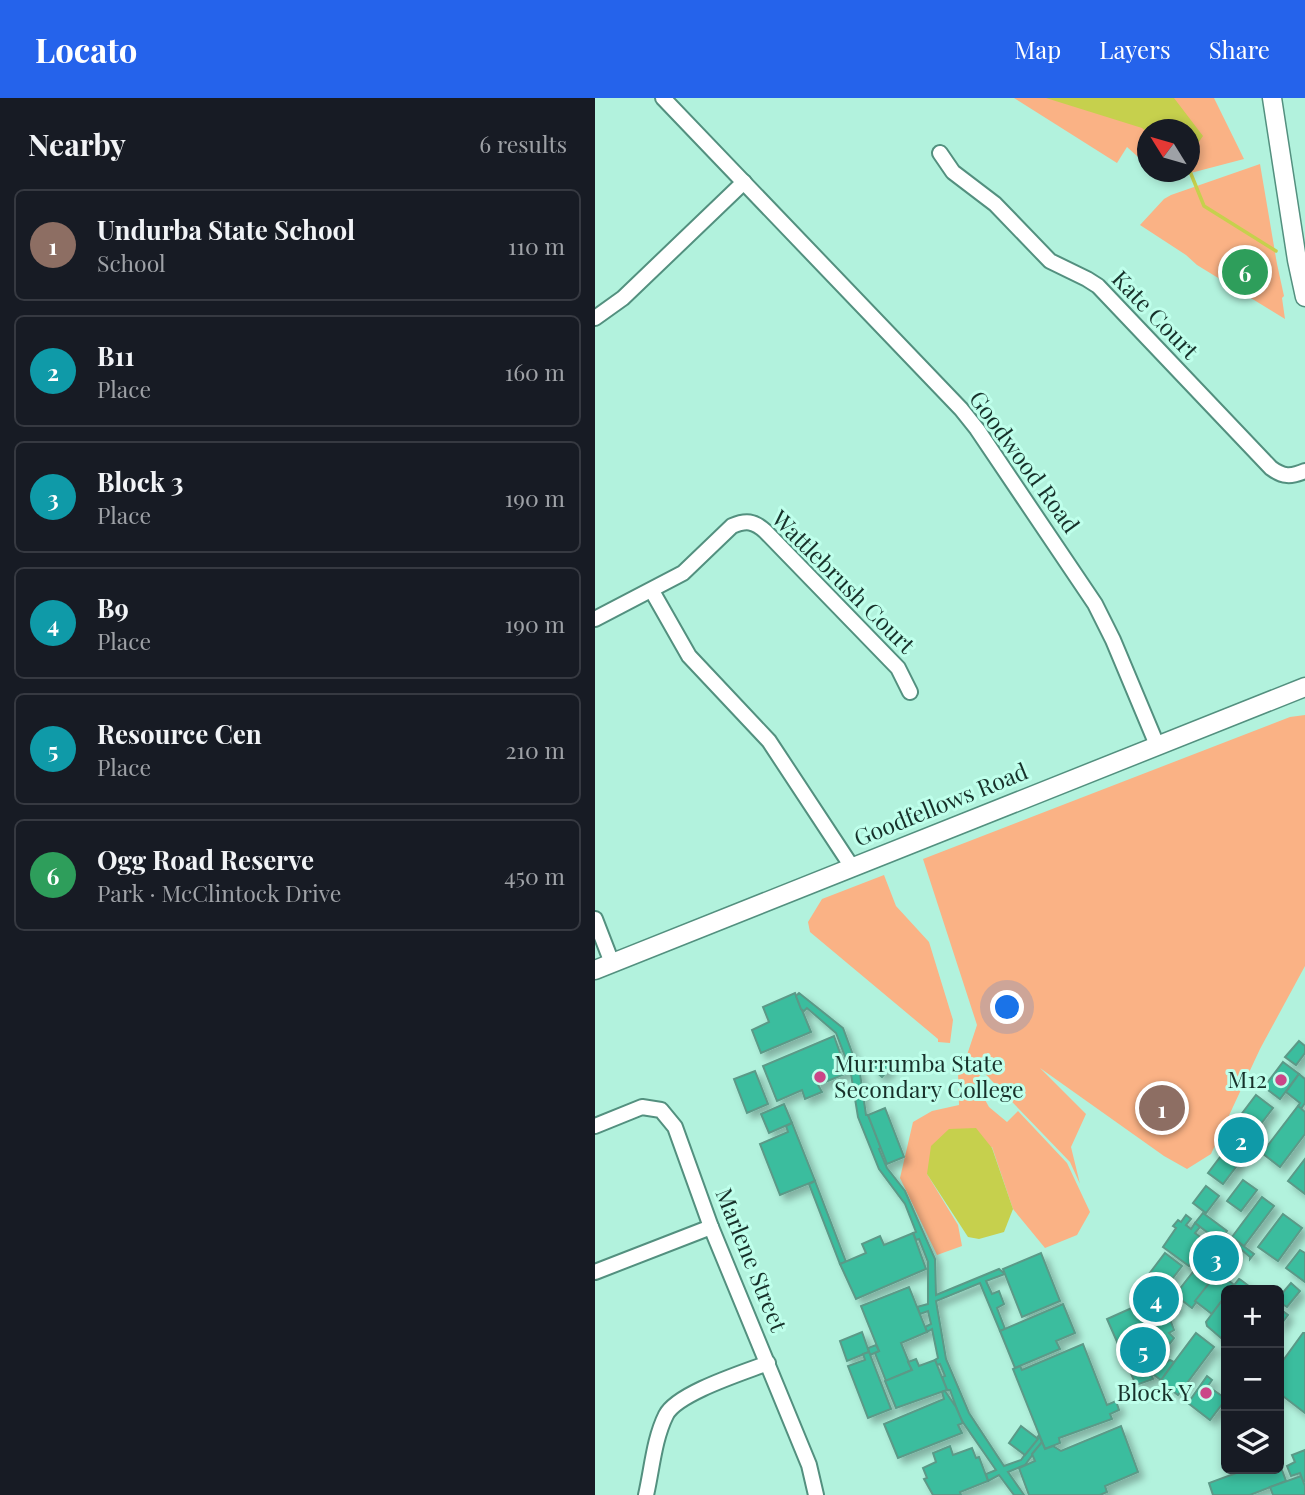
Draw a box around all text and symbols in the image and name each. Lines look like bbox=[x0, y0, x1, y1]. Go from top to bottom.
text: Locato bbox=[35, 27, 137, 71]
text: Map bbox=[1015, 33, 1061, 65]
text: Layers bbox=[1099, 33, 1171, 65]
text: Share bbox=[1209, 33, 1270, 65]
north arrow bbox=[1137, 119, 1200, 182]
text: Nearby bbox=[28, 124, 126, 164]
text: 6 results bbox=[479, 128, 567, 159]
text: Undurba State School bbox=[97, 212, 355, 247]
text: 1 bbox=[49, 230, 57, 261]
text: 110 m bbox=[508, 230, 565, 261]
pin: 6 bbox=[1222, 246, 1268, 298]
text: School bbox=[97, 247, 166, 278]
street label: Kate Court bbox=[1106, 263, 1207, 366]
text: B11 bbox=[97, 338, 134, 373]
text: 2 bbox=[47, 356, 59, 387]
text: 160 m bbox=[505, 356, 565, 387]
text: Place bbox=[97, 373, 151, 404]
street label: Goodwood Road bbox=[963, 384, 1087, 539]
text: Block 3 bbox=[97, 464, 183, 499]
text: 3 bbox=[47, 482, 59, 513]
text: 190 m bbox=[505, 482, 565, 513]
text: Place bbox=[97, 499, 151, 530]
street label: Wattlebrush Court bbox=[765, 502, 923, 660]
text: B9 bbox=[97, 590, 129, 625]
text: 4 bbox=[47, 608, 59, 639]
text: 190 m bbox=[505, 608, 565, 639]
text: Place bbox=[97, 625, 151, 656]
text: Resource Cen bbox=[97, 716, 262, 751]
text: 5 bbox=[48, 734, 58, 765]
text: 210 m bbox=[506, 734, 565, 765]
text: Place bbox=[97, 751, 151, 782]
street label: Goodfellows Road bbox=[849, 755, 1032, 853]
text: Ogg Road Reserve bbox=[97, 842, 314, 877]
text: 6 bbox=[47, 860, 59, 891]
text: 450 m bbox=[504, 860, 565, 891]
text: Park · McClintock Drive bbox=[97, 877, 341, 908]
your location bbox=[990, 990, 1024, 1024]
place label: Murrumba State Secondary College bbox=[834, 1047, 1024, 1104]
place label: M12 bbox=[1227, 1063, 1267, 1094]
marker: Murrumba State Secondary College bbox=[812, 1069, 828, 1085]
marker: M12 bbox=[1273, 1072, 1289, 1088]
pin: 1 bbox=[1139, 1082, 1185, 1134]
pin: 2 bbox=[1218, 1114, 1264, 1166]
street label: Marlene Street bbox=[710, 1183, 796, 1336]
pin: 3 bbox=[1193, 1232, 1239, 1284]
pin: 4 bbox=[1133, 1273, 1179, 1325]
map controls bbox=[1221, 1285, 1284, 1474]
button: + bbox=[1221, 1285, 1284, 1348]
pin: 5 bbox=[1120, 1324, 1166, 1376]
button: − bbox=[1221, 1348, 1284, 1411]
place label: Block Y bbox=[1117, 1376, 1192, 1407]
marker: Block Y bbox=[1198, 1385, 1214, 1401]
button: layers bbox=[1221, 1411, 1284, 1474]

